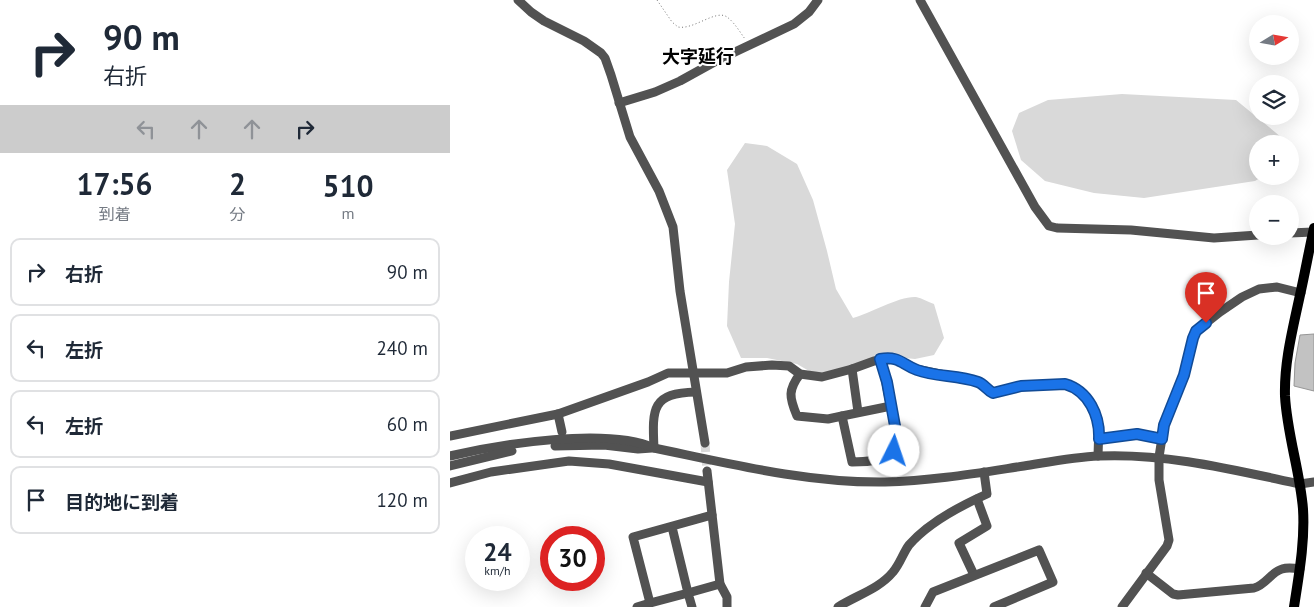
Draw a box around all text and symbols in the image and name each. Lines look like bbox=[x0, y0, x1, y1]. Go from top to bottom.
text: 90 m bbox=[103, 14, 180, 60]
north arrow bbox=[1249, 15, 1299, 65]
map controls bbox=[1249, 15, 1299, 245]
icon: right bbox=[20, 20, 85, 85]
district label: 大字延行 bbox=[662, 45, 734, 68]
text: 右折 bbox=[103, 62, 147, 90]
button: layers bbox=[1249, 75, 1299, 125]
icon: left bbox=[132, 115, 160, 143]
icon: ahead bbox=[185, 115, 213, 143]
icon: ahead bbox=[238, 115, 266, 143]
icon: right bbox=[291, 115, 319, 143]
button: + bbox=[1249, 135, 1299, 185]
text: 17:56 bbox=[76, 164, 153, 203]
text: 2 bbox=[229, 164, 246, 203]
text: 510 bbox=[323, 166, 374, 205]
button: − bbox=[1249, 195, 1299, 245]
text: m bbox=[342, 203, 355, 223]
text: 到着 bbox=[99, 204, 131, 224]
text: 分 bbox=[230, 204, 246, 224]
icon: right bbox=[22, 258, 50, 286]
text: 90 m bbox=[387, 260, 428, 284]
text: 右折 bbox=[65, 262, 103, 286]
pin bbox=[1185, 272, 1227, 323]
icon: arrive bbox=[1192, 279, 1220, 307]
icon: left bbox=[22, 334, 50, 362]
text: 240 m bbox=[376, 336, 428, 360]
text: 左折 bbox=[65, 338, 103, 362]
icon: left bbox=[22, 410, 50, 438]
text: 60 m bbox=[387, 412, 428, 436]
text: 左折 bbox=[65, 414, 103, 438]
position arrow bbox=[867, 424, 919, 476]
icon: arrive bbox=[22, 486, 50, 514]
text: 120 m bbox=[376, 488, 428, 512]
text: 目的地に到着 bbox=[65, 490, 179, 514]
speed limit sign: 30 bbox=[540, 526, 605, 591]
text: 24 bbox=[483, 536, 512, 568]
text: km/h bbox=[484, 563, 511, 578]

